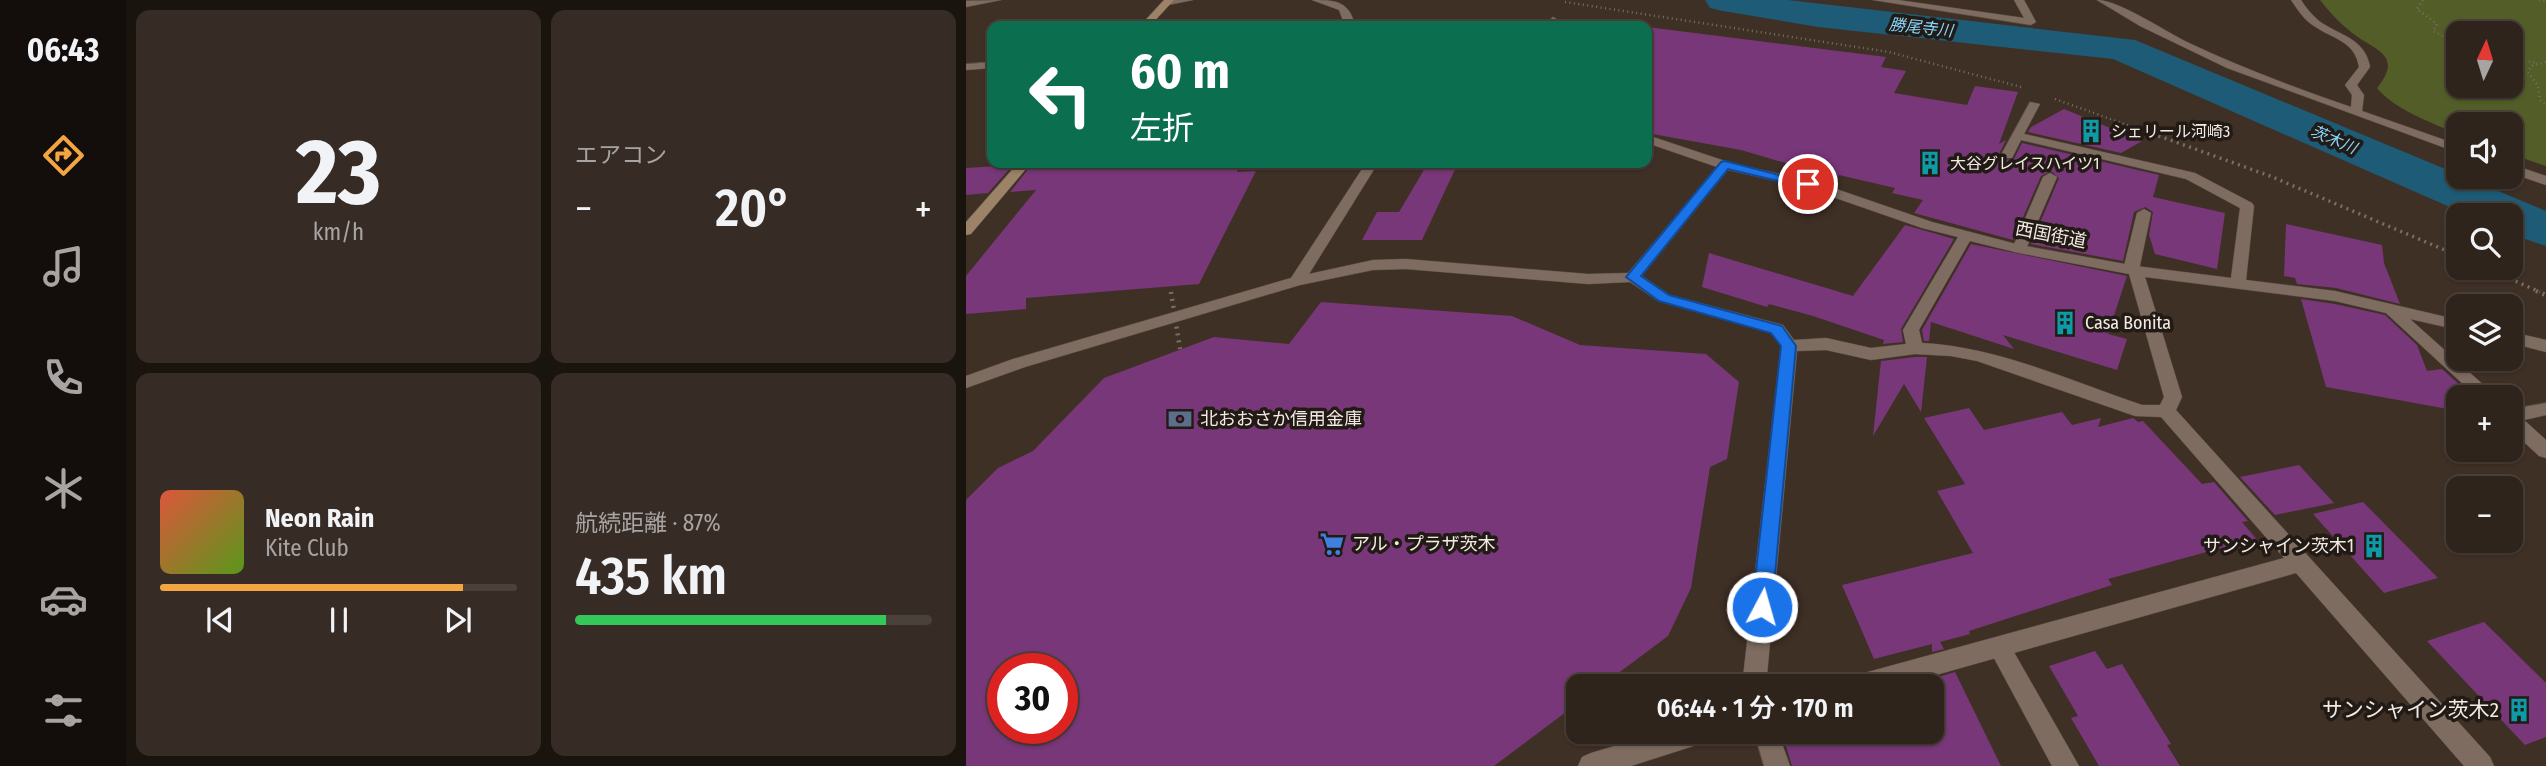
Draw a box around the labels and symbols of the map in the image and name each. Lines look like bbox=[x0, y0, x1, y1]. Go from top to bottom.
water label: 勝尾寺川 bbox=[1888, 15, 1956, 40]
north arrow bbox=[2446, 21, 2524, 98]
building icon: シェリール河崎3 bbox=[2077, 117, 2105, 145]
water label: 茨木川 bbox=[2308, 121, 2361, 158]
place label: シェリール河崎3 bbox=[2111, 122, 2230, 141]
building icon: 大谷グレイスハイツ1 bbox=[1916, 149, 1944, 177]
pin bbox=[1778, 154, 1838, 214]
place label: 大谷グレイスハイツ1 bbox=[1950, 154, 2099, 173]
street label: 西国街道 bbox=[2014, 217, 2088, 253]
building icon: Casa Bonita bbox=[2051, 309, 2079, 337]
place label: Casa Bonita bbox=[2085, 312, 2171, 334]
bank icon: 北おおさか信用金庫 bbox=[1166, 405, 1194, 433]
place label: 北おおさか信用金庫 bbox=[1200, 408, 1362, 430]
supermarket icon: アル・プラザ茨木 bbox=[1318, 530, 1346, 558]
building icon: サンシャイン茨木1 bbox=[2360, 532, 2388, 560]
place label: アル・プラザ茨木 bbox=[1352, 533, 1496, 555]
place label: サンシャイン茨木1 bbox=[2203, 535, 2354, 557]
position arrow bbox=[1725, 570, 1799, 644]
speed limit sign: 30 bbox=[987, 653, 1078, 744]
building icon: サンシャイン茨木2 bbox=[2505, 696, 2533, 724]
place label: サンシャイン茨木2 bbox=[2322, 697, 2499, 723]

